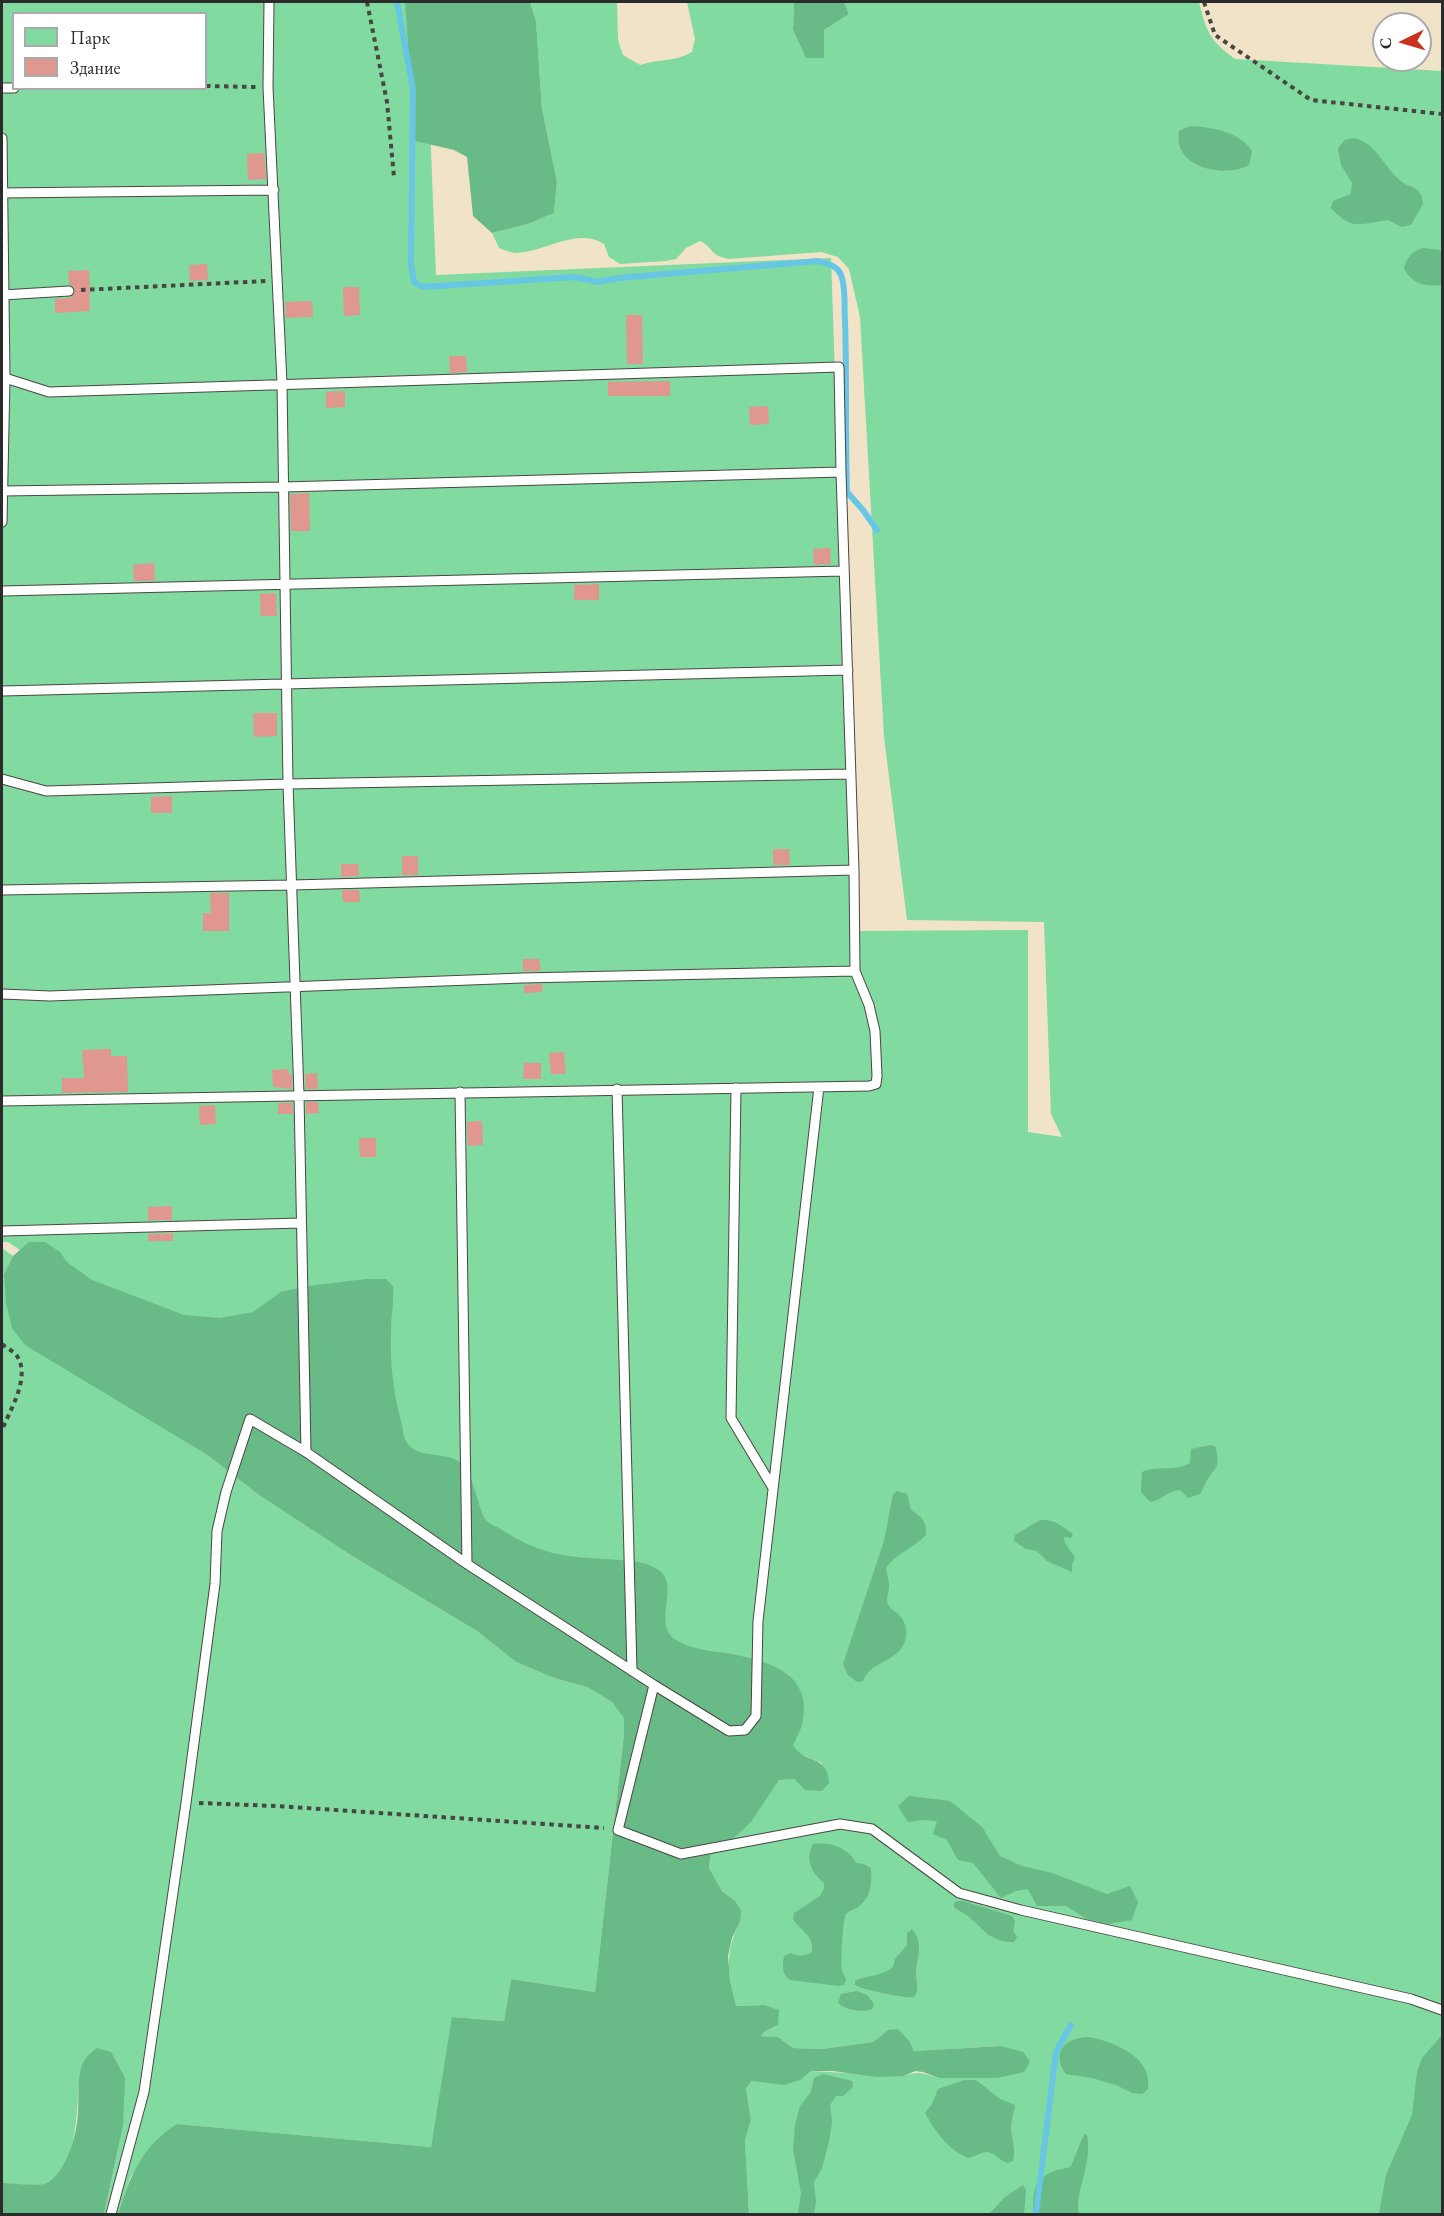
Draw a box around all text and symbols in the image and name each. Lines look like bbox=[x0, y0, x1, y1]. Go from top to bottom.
legend bbox=[12, 12, 207, 90]
north arrow bbox=[1372, 12, 1432, 72]
text: Парк bbox=[70, 26, 110, 49]
text: С bbox=[1375, 37, 1397, 50]
text: Здание bbox=[70, 56, 120, 79]

